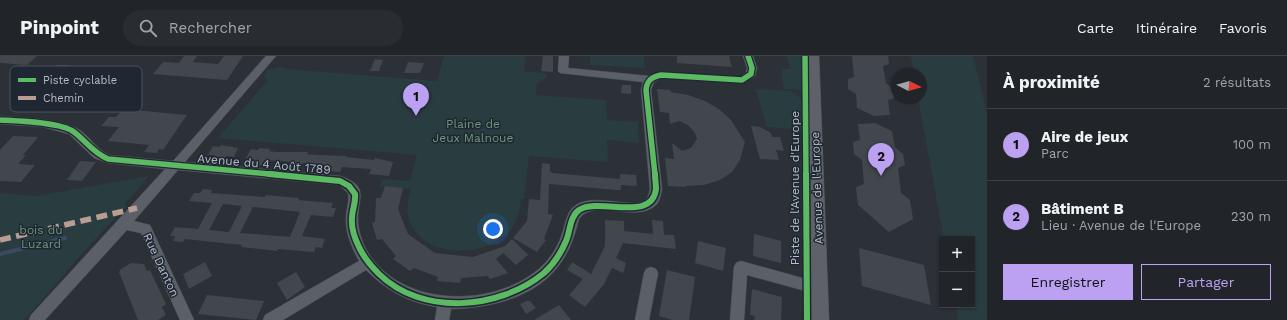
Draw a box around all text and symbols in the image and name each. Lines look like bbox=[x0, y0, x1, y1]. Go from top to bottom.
search box bbox=[123, 10, 403, 46]
text: Pinpoint bbox=[20, 16, 99, 39]
icon: search bbox=[137, 17, 159, 39]
text: Rechercher bbox=[169, 19, 252, 37]
text: Carte bbox=[1077, 20, 1114, 36]
text: Itinéraire bbox=[1136, 20, 1197, 36]
text: Favoris bbox=[1219, 20, 1267, 36]
legend bbox=[10, 66, 142, 112]
north arrow bbox=[891, 68, 927, 104]
text: À proximité bbox=[1003, 72, 1100, 92]
text: Piste cyclable bbox=[43, 74, 117, 87]
text: 2 résultats bbox=[1203, 75, 1271, 90]
pin: 1 bbox=[403, 83, 429, 116]
text: Chemin bbox=[43, 92, 84, 105]
street label: Piste de l'Avenue d'Europe bbox=[788, 111, 802, 265]
park label: Plaine de Jeux Malnoue bbox=[433, 117, 514, 145]
text: Aire de jeux bbox=[1041, 128, 1128, 146]
street label: Avenue de l'Europe bbox=[808, 131, 826, 244]
text: 1 bbox=[1013, 137, 1019, 152]
text: 100 m bbox=[1233, 137, 1271, 152]
pin: 2 bbox=[868, 143, 894, 176]
text: Parc bbox=[1041, 146, 1069, 161]
street label: Avenue du 4 Août 1789 bbox=[197, 151, 331, 177]
text: Bâtiment B bbox=[1041, 200, 1124, 218]
text: 2 bbox=[1012, 209, 1020, 224]
text: 230 m bbox=[1231, 209, 1271, 224]
text: Lieu · Avenue de l'Europe bbox=[1041, 218, 1201, 233]
your location bbox=[483, 219, 503, 239]
park label: bois du Luzard bbox=[19, 223, 63, 251]
street label: Rue Danton bbox=[140, 231, 182, 299]
map controls bbox=[939, 236, 975, 308]
button: + bbox=[939, 236, 975, 272]
button: Enregistrer bbox=[1003, 264, 1133, 300]
button: Partager bbox=[1141, 264, 1271, 300]
button: − bbox=[939, 272, 975, 308]

